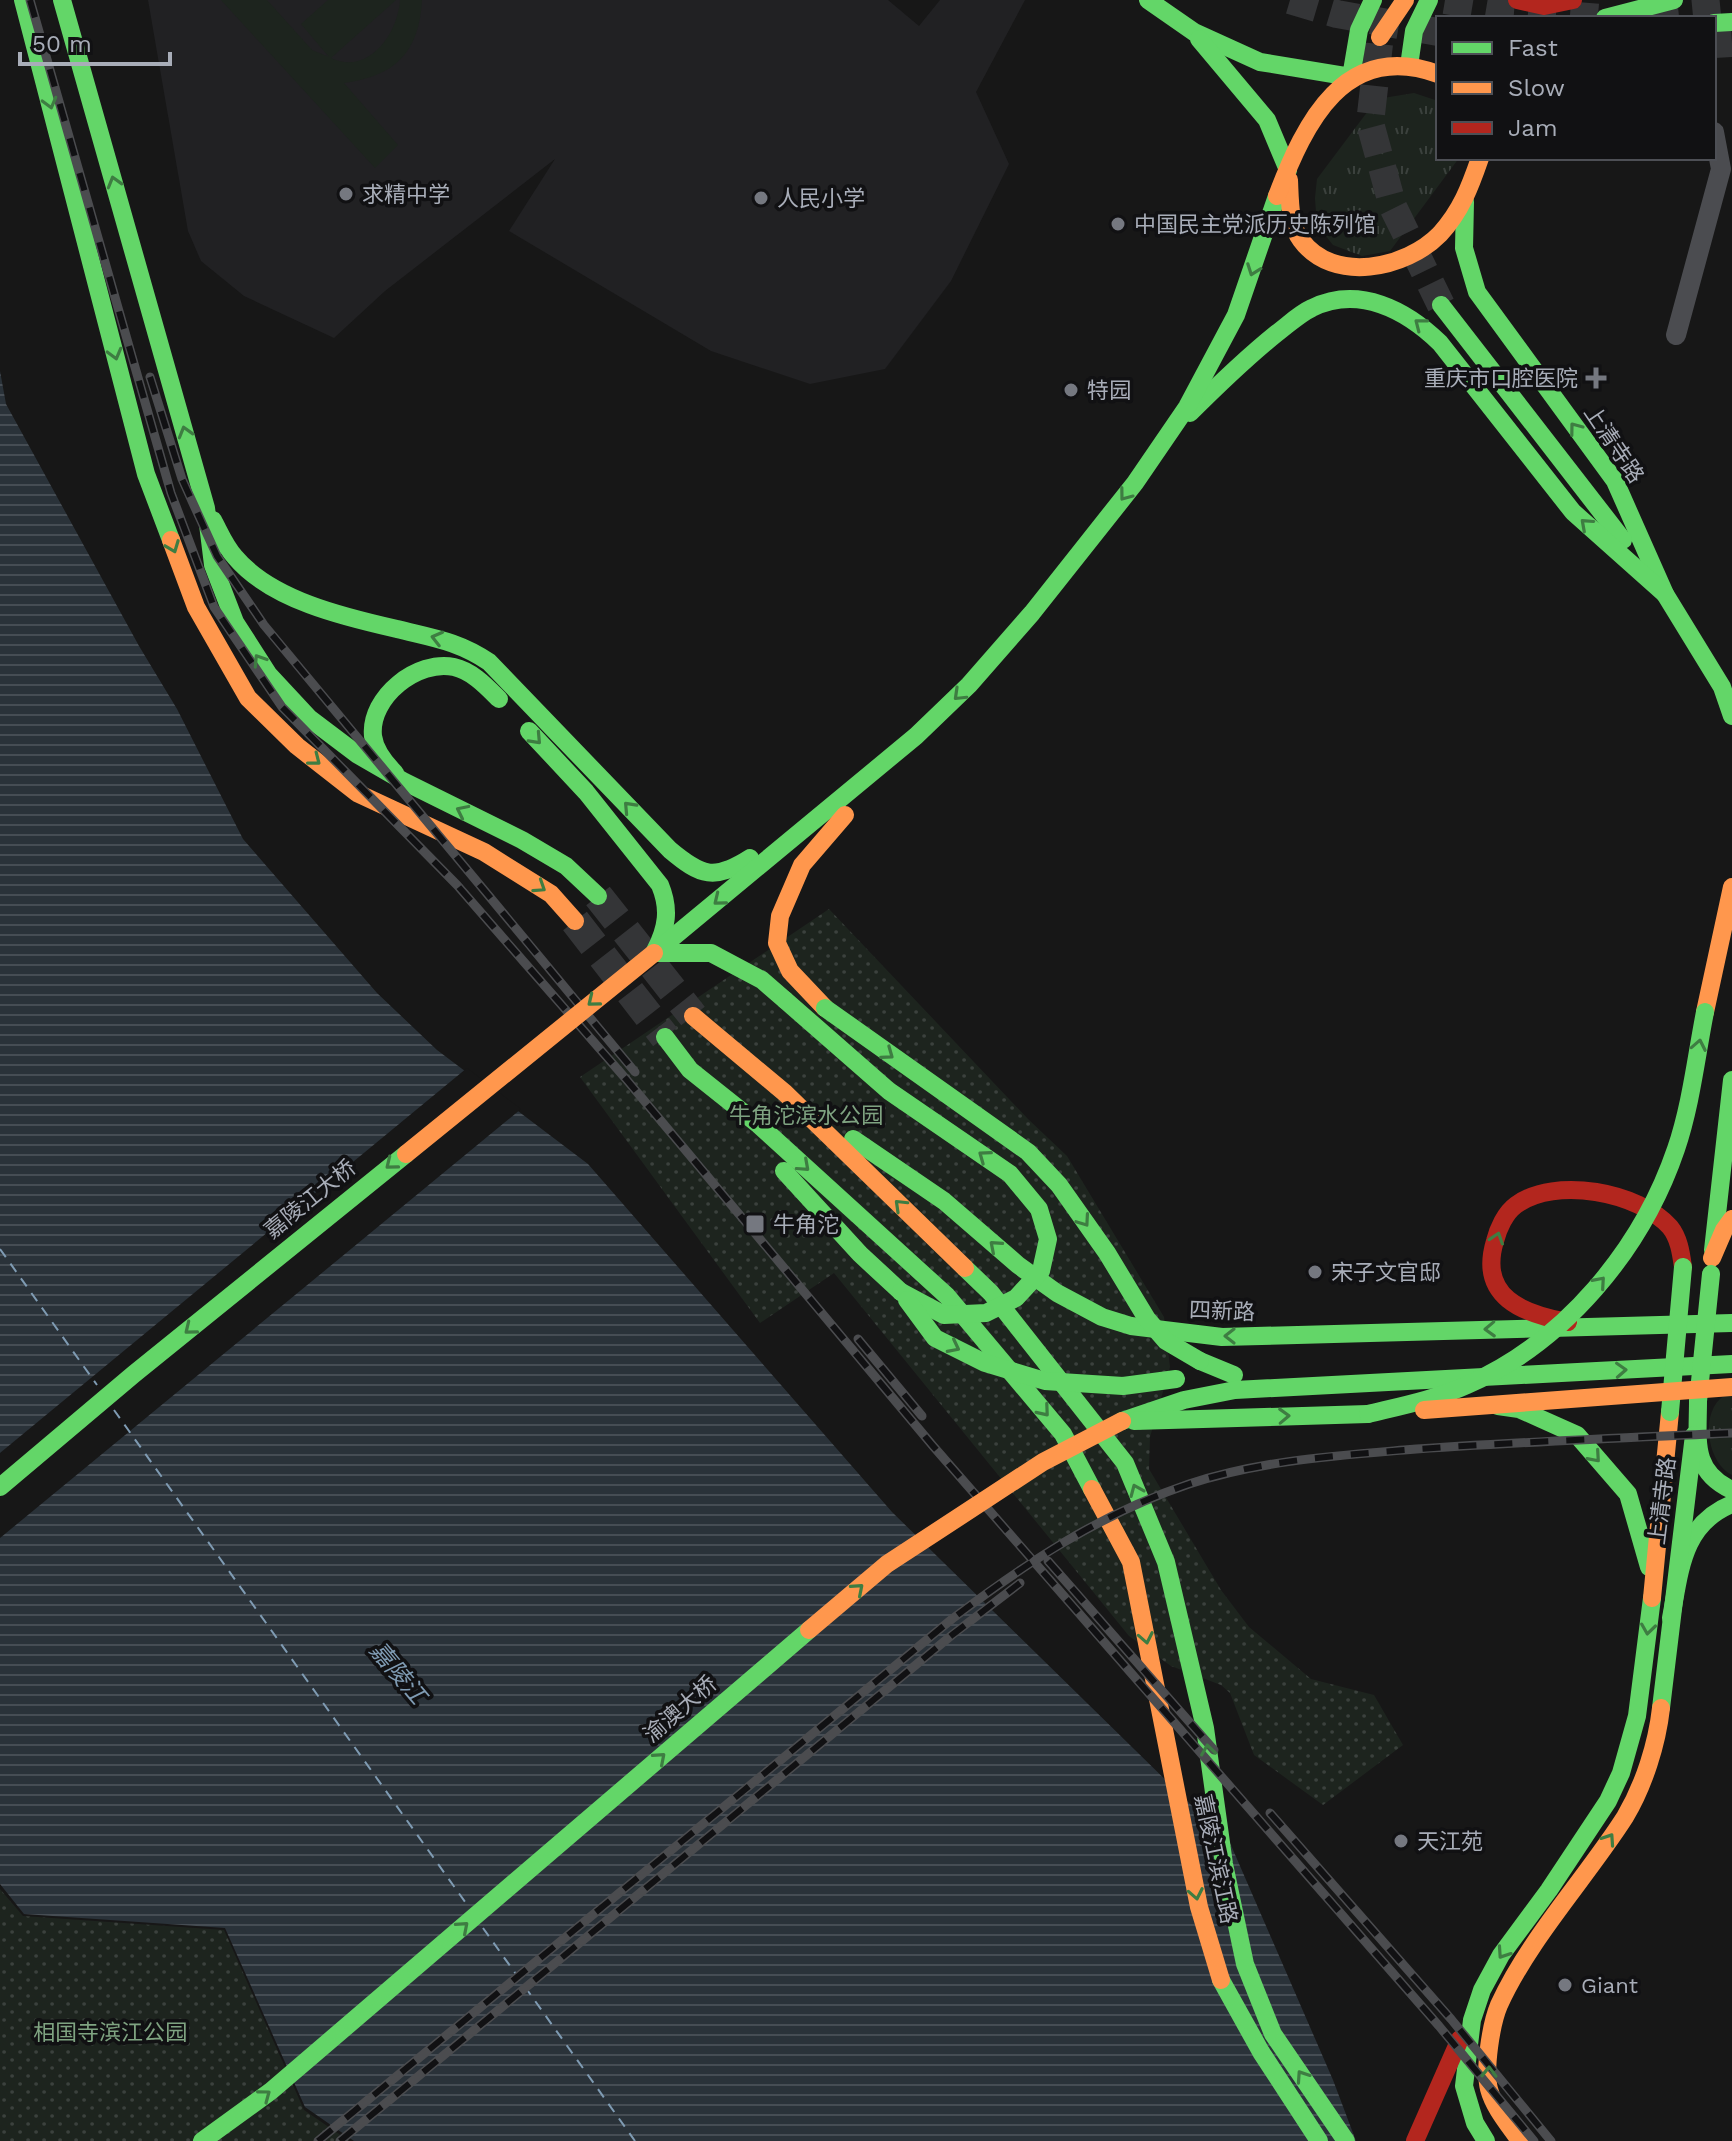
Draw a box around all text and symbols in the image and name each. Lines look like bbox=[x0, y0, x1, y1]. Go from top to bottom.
scale bar bbox=[20, 16, 170, 66]
legend bbox=[1436, 16, 1716, 160]
text: 50 m bbox=[32, 30, 92, 58]
text: Fast bbox=[1508, 34, 1558, 62]
text: Slow bbox=[1508, 74, 1565, 102]
one-way arrow bbox=[40, 95, 57, 109]
text: Jam bbox=[1508, 114, 1558, 142]
one-way arrow bbox=[107, 176, 123, 190]
place label: 求精中学 bbox=[362, 182, 450, 207]
marker: 求精中学 bbox=[337, 185, 355, 203]
place label: 人民小学 bbox=[777, 186, 865, 211]
marker: 人民小学 bbox=[752, 189, 770, 207]
place label: 中国民主党派历史陈列馆 bbox=[1134, 212, 1376, 237]
marker: 中国民主党派历史陈列馆 bbox=[1109, 215, 1127, 233]
one-way arrow bbox=[1246, 262, 1262, 276]
one-way arrow bbox=[1414, 320, 1429, 334]
one-way arrow bbox=[105, 347, 122, 361]
place label: 重庆市口腔医院 bbox=[1424, 366, 1578, 391]
marker: 重庆市口腔医院 bbox=[1585, 367, 1607, 389]
place label: 特园 bbox=[1087, 378, 1131, 403]
marker: 特园 bbox=[1062, 381, 1080, 399]
street label: 上清寺路 bbox=[1579, 401, 1649, 487]
one-way arrow bbox=[1571, 422, 1585, 437]
one-way arrow bbox=[178, 426, 194, 440]
one-way arrow bbox=[1120, 486, 1135, 501]
one-way arrow bbox=[1580, 519, 1595, 534]
one-way arrow bbox=[163, 539, 180, 553]
one-way arrow bbox=[430, 630, 444, 647]
one-way arrow bbox=[254, 654, 269, 668]
one-way arrow bbox=[954, 685, 968, 700]
one-way arrow bbox=[526, 729, 540, 744]
one-way arrow bbox=[306, 750, 321, 764]
one-way arrow bbox=[624, 802, 638, 816]
one-way arrow bbox=[456, 805, 471, 821]
one-way arrow bbox=[531, 878, 546, 893]
one-way arrow bbox=[714, 890, 728, 905]
one-way arrow bbox=[588, 991, 603, 1006]
one-way arrow bbox=[1690, 1039, 1707, 1052]
one-way arrow bbox=[880, 1044, 894, 1059]
park label: 牛角沱滨水公园 bbox=[729, 1103, 883, 1128]
one-way arrow bbox=[978, 1151, 993, 1166]
street label: 嘉陵江大桥 bbox=[259, 1155, 361, 1243]
one-way arrow bbox=[385, 1155, 400, 1169]
one-way arrow bbox=[795, 1157, 809, 1171]
one-way arrow bbox=[895, 1200, 909, 1214]
place label: 牛角沱 bbox=[773, 1212, 839, 1237]
one-way arrow bbox=[1074, 1212, 1089, 1226]
marker: 牛角沱 bbox=[744, 1213, 766, 1235]
one-way arrow bbox=[1487, 1232, 1503, 1246]
one-way arrow bbox=[989, 1242, 1004, 1256]
place label: 宋子文官邸 bbox=[1331, 1260, 1441, 1285]
marker: 宋子文官邸 bbox=[1306, 1263, 1324, 1281]
one-way arrow bbox=[1591, 1276, 1605, 1291]
street label: 四新路 bbox=[1189, 1297, 1255, 1325]
one-way arrow bbox=[184, 1319, 199, 1334]
one-way arrow bbox=[1483, 1321, 1496, 1338]
one-way arrow bbox=[1223, 1328, 1236, 1345]
one-way arrow bbox=[945, 1338, 960, 1353]
one-way arrow bbox=[1615, 1362, 1628, 1379]
one-way arrow bbox=[1034, 1402, 1049, 1417]
one-way arrow bbox=[1278, 1408, 1291, 1425]
one-way arrow bbox=[1585, 1448, 1600, 1462]
street label: 上清寺路 bbox=[1644, 1456, 1680, 1546]
one-way arrow bbox=[1130, 1484, 1146, 1498]
one-way arrow bbox=[849, 1584, 864, 1599]
one-way arrow bbox=[1640, 1622, 1657, 1636]
one-way arrow bbox=[1137, 1632, 1154, 1645]
water label: 嘉陵江 bbox=[364, 1636, 434, 1712]
street label: 渝澳大桥 bbox=[639, 1671, 721, 1747]
one-way arrow bbox=[1200, 1743, 1217, 1756]
one-way arrow bbox=[651, 1753, 666, 1768]
street label: 嘉陵江滨江路 bbox=[1190, 1792, 1242, 1926]
place label: 天江苑 bbox=[1417, 1829, 1483, 1854]
marker: 天江苑 bbox=[1392, 1832, 1410, 1850]
one-way arrow bbox=[1600, 1833, 1615, 1848]
one-way arrow bbox=[1187, 1886, 1204, 1900]
one-way arrow bbox=[453, 1922, 468, 1937]
one-way arrow bbox=[1498, 1944, 1513, 1959]
place label: Giant bbox=[1581, 1973, 1638, 1998]
marker: Giant bbox=[1556, 1976, 1574, 1994]
park label: 相国寺滨江公园 bbox=[33, 2020, 187, 2045]
one-way arrow bbox=[1480, 2065, 1498, 2078]
one-way arrow bbox=[1297, 2071, 1312, 2085]
one-way arrow bbox=[256, 2090, 270, 2104]

